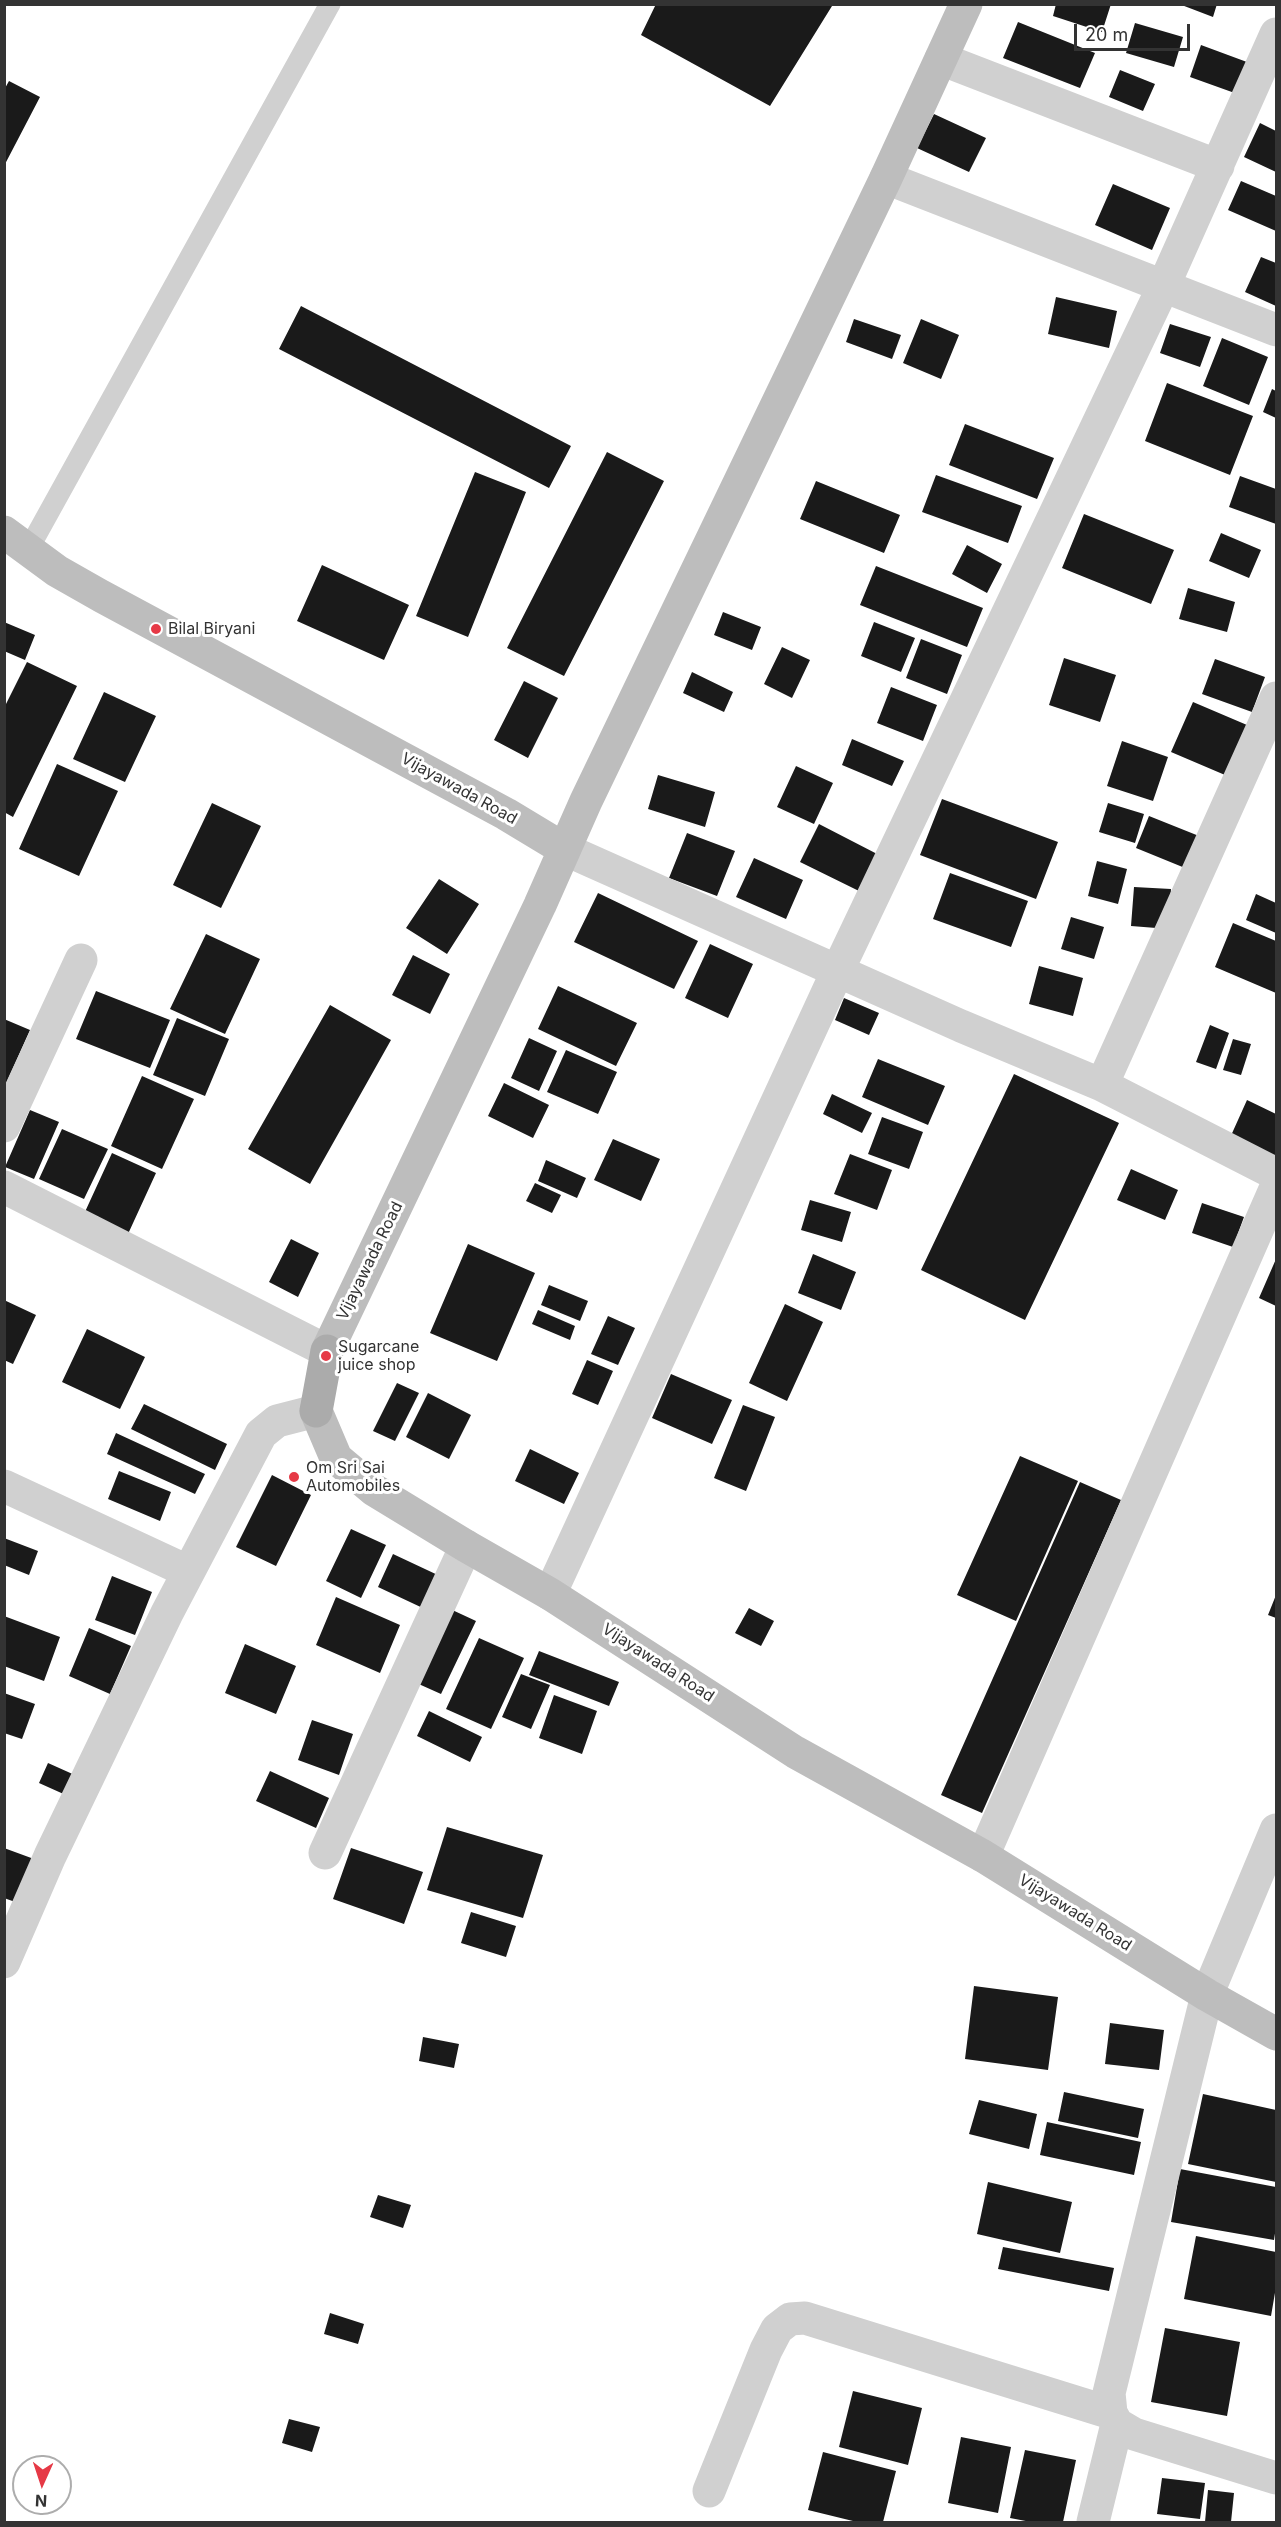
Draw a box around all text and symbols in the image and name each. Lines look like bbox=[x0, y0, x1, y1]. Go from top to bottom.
scale bar bbox=[1077, 12, 1192, 50]
text: 20 m bbox=[1085, 24, 1128, 45]
place label: Bilal Biryani bbox=[168, 619, 255, 639]
marker: Bilal Biryani bbox=[149, 622, 163, 636]
street label: Vijayawada Road bbox=[398, 749, 520, 829]
street label: Vijayawada Road bbox=[333, 1199, 407, 1323]
place label: Sugarcane juice shop bbox=[338, 1337, 419, 1375]
marker: Sugarcane juice shop bbox=[319, 1349, 333, 1363]
place label: Om Sri Sai Automobiles bbox=[306, 1458, 400, 1496]
marker: Om Sri Sai Automobiles bbox=[287, 1470, 301, 1484]
street label: Vijayawada Road bbox=[599, 1620, 717, 1706]
street label: Vijayawada Road bbox=[1015, 1871, 1135, 1955]
north arrow bbox=[12, 2455, 72, 2515]
text: N bbox=[35, 2491, 48, 2511]

